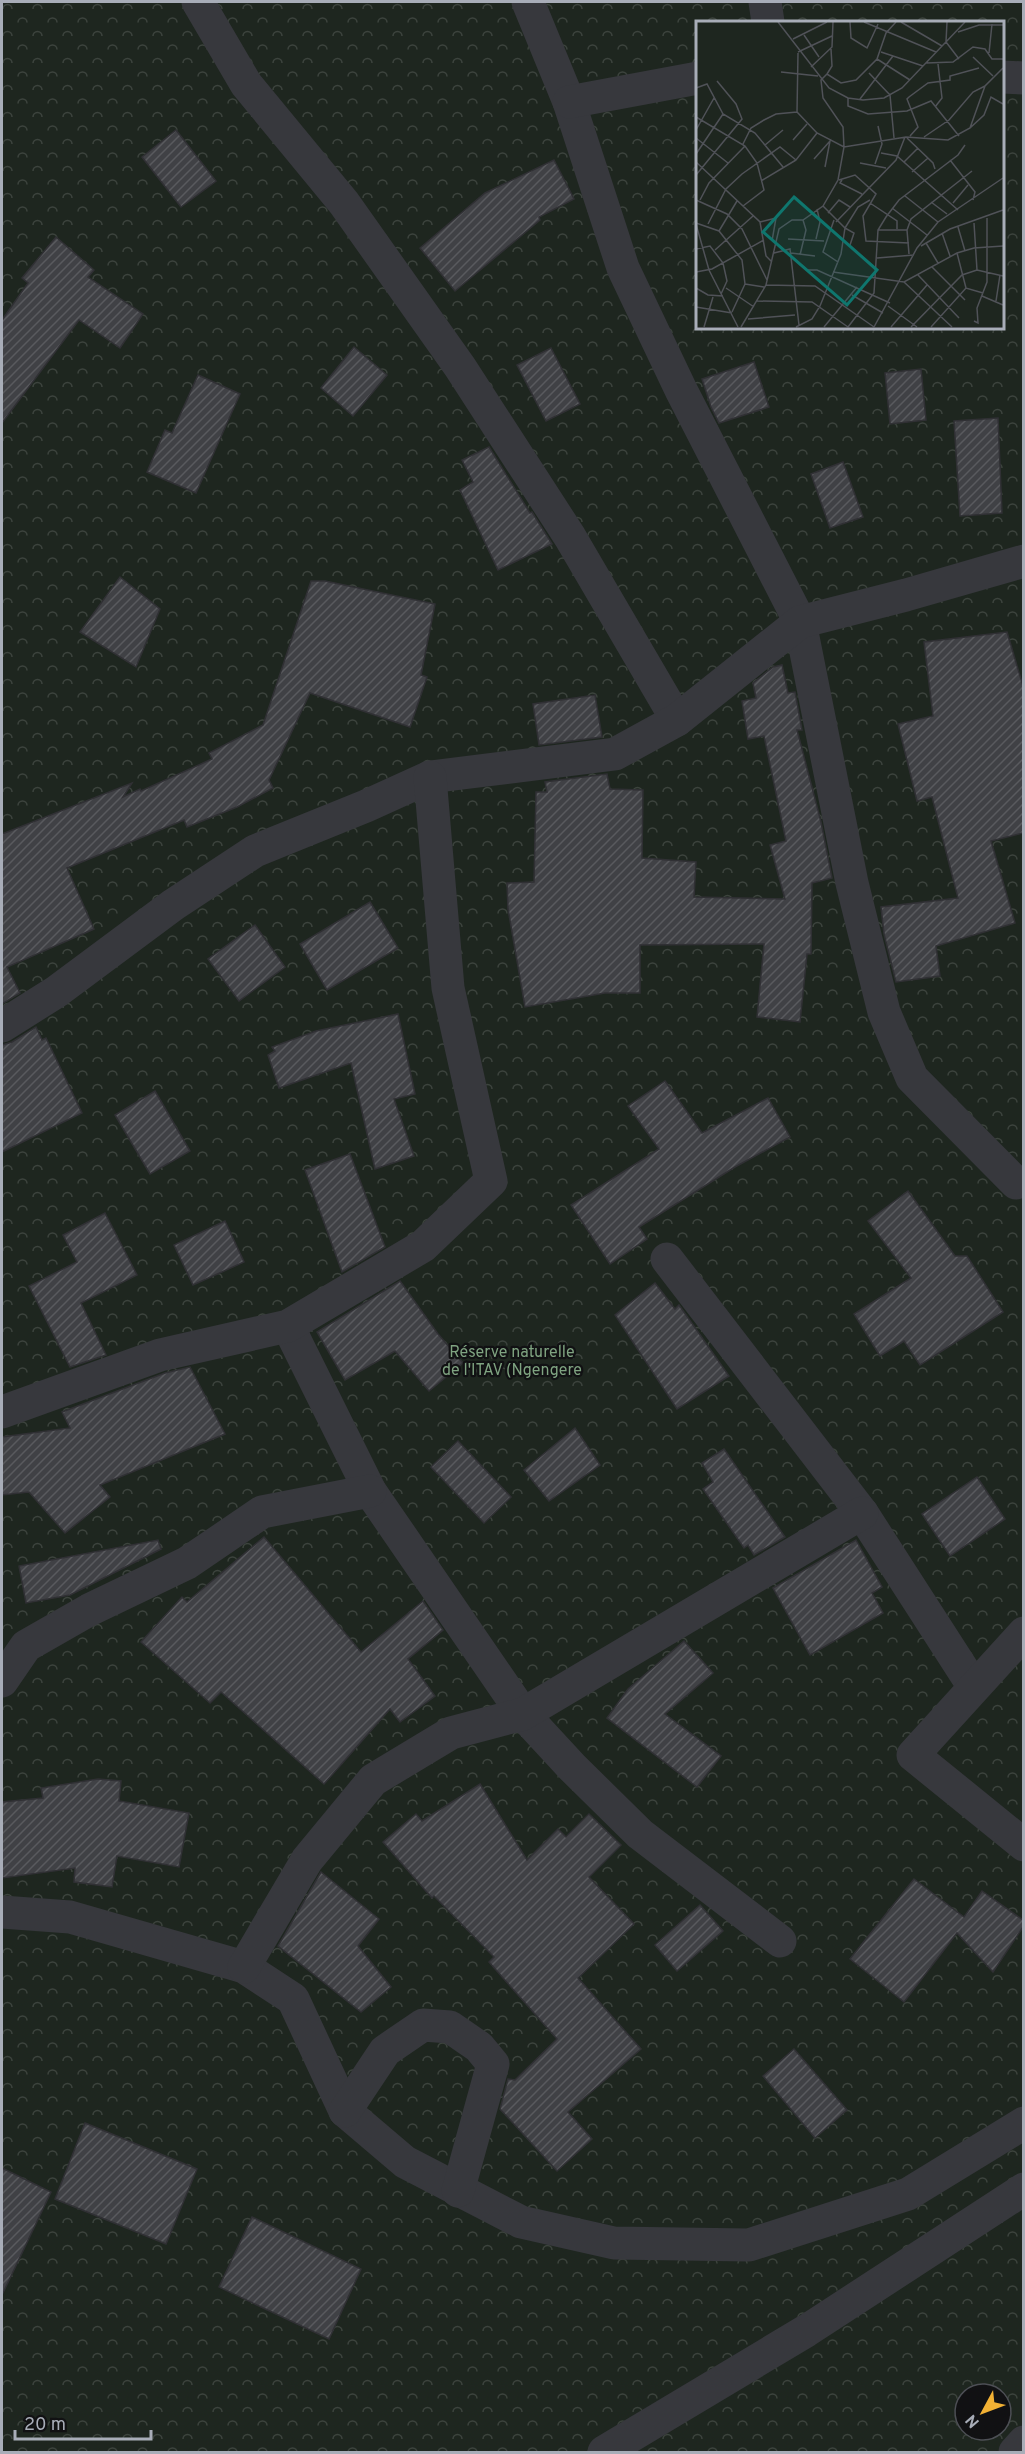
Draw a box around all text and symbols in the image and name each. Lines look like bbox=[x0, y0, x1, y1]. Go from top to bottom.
inset map bbox=[696, 21, 1004, 328]
park label: Réserve naturelle de l'ITAV (Ngengere bbox=[442, 1343, 582, 1381]
north arrow bbox=[953, 2382, 1013, 2442]
scale bar bbox=[15, 2403, 152, 2441]
text: N bbox=[962, 2410, 985, 2431]
text: 20 m bbox=[24, 2414, 66, 2437]

